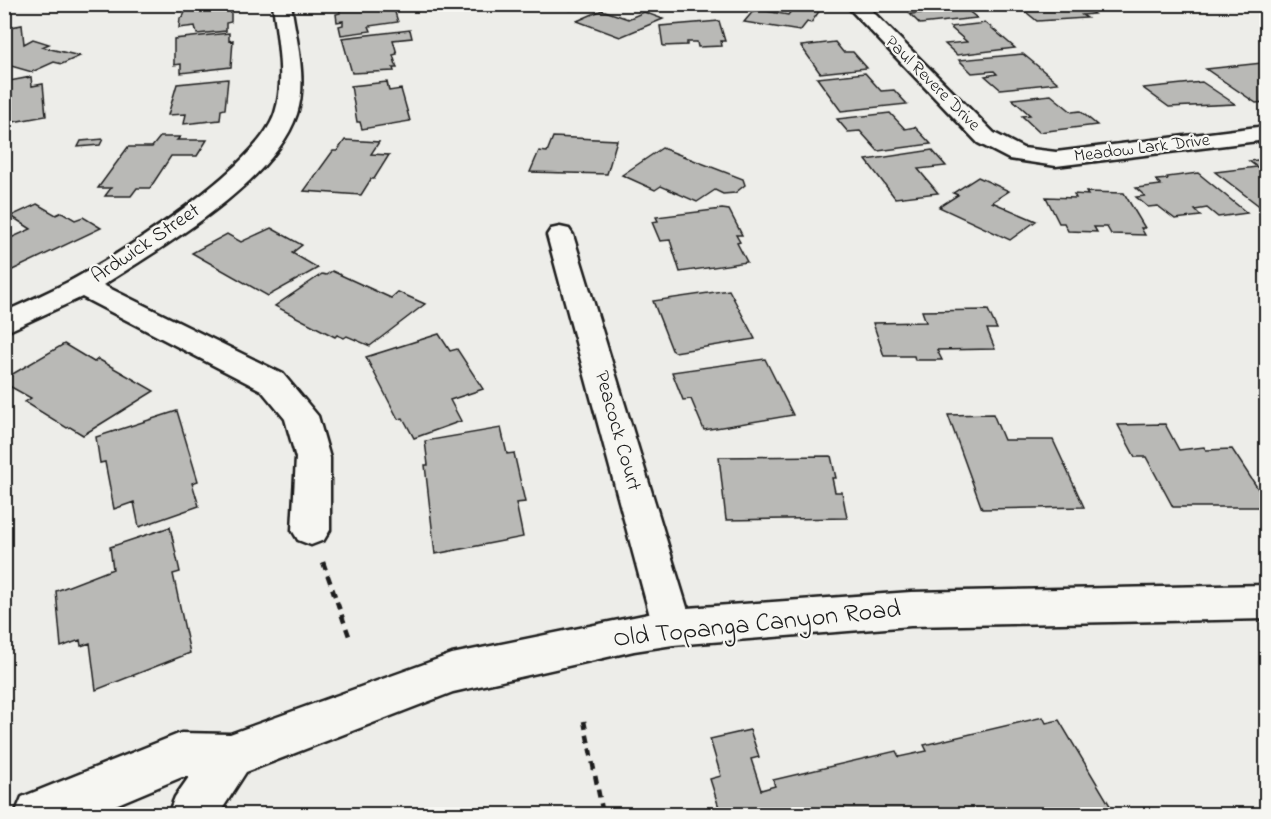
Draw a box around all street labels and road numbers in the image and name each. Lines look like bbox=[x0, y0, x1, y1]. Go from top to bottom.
street label: Paul Revere Drive bbox=[878, 30, 986, 138]
street label: Meadow Lark Drive bbox=[1073, 128, 1212, 170]
street label: Ardwick Street bbox=[86, 196, 206, 292]
street label: Peacock Court bbox=[586, 367, 648, 495]
street label: Old Topanga Canyon Road bbox=[611, 591, 903, 659]

